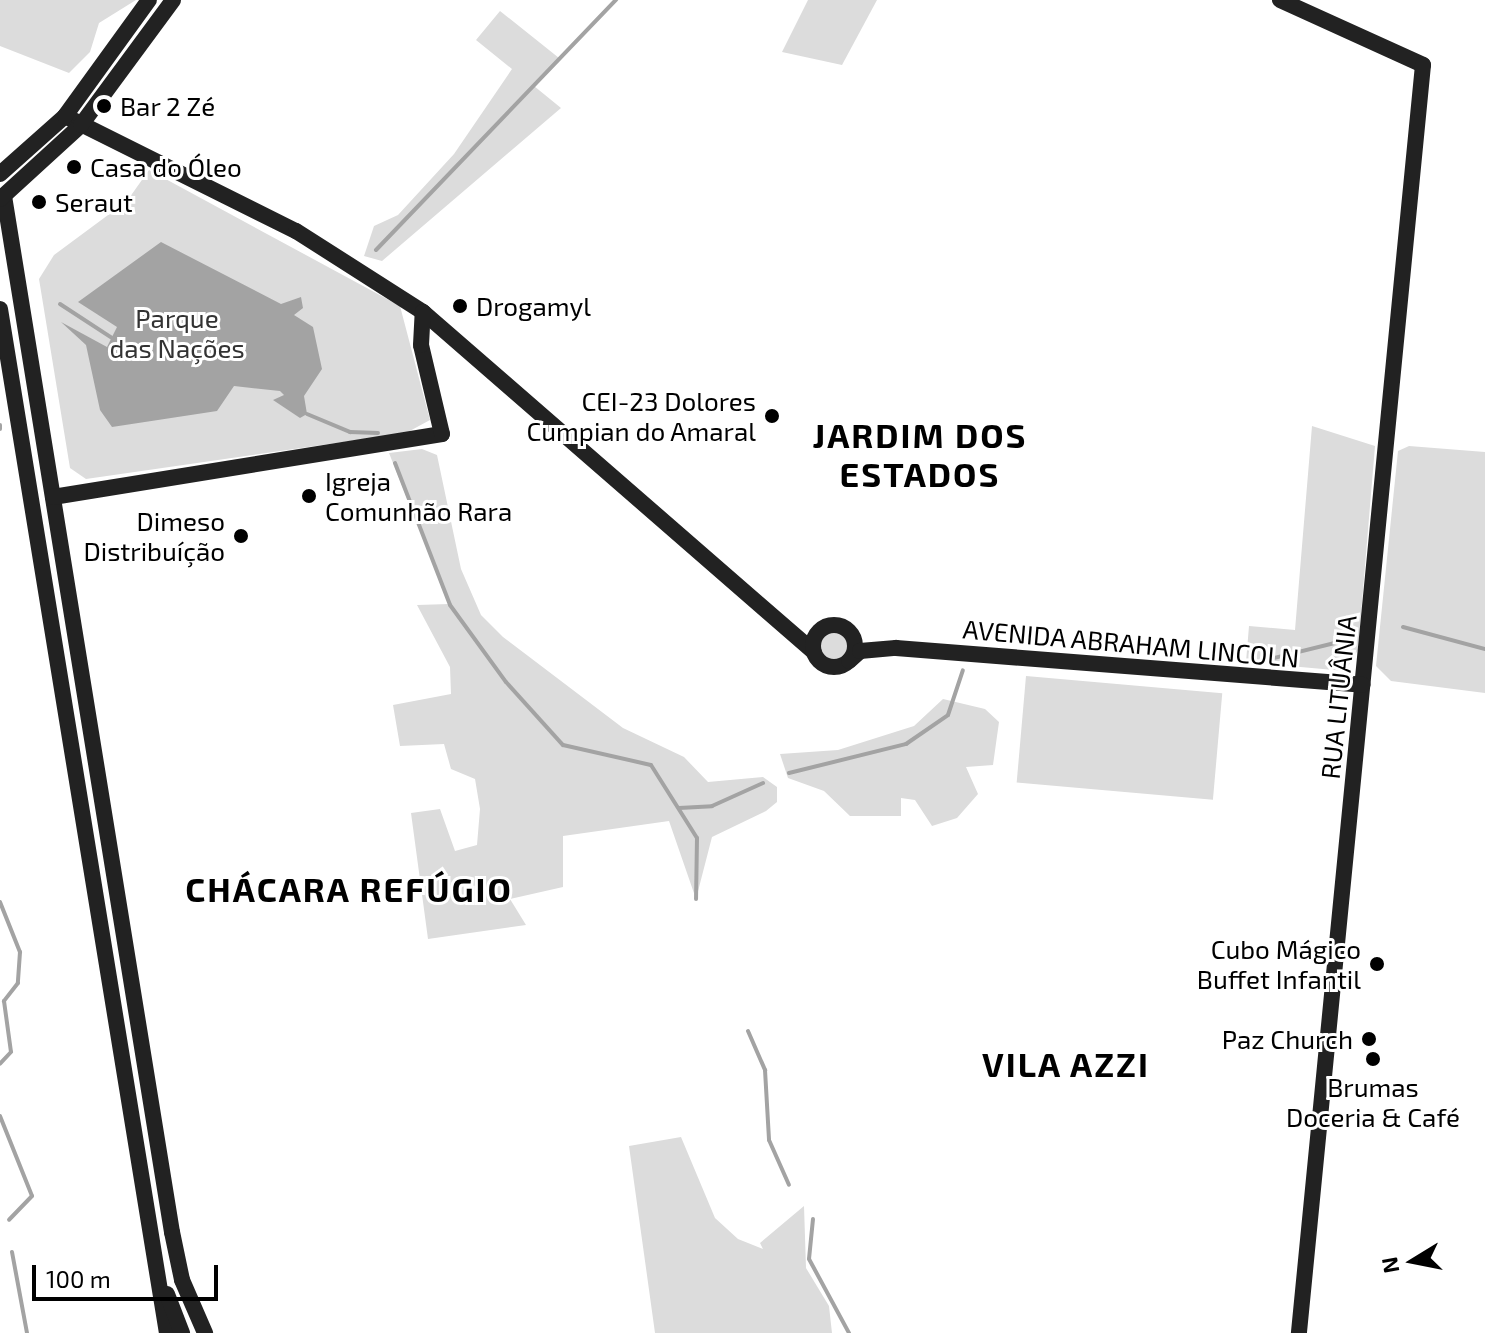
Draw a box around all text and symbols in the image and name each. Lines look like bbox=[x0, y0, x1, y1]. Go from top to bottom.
place label: Bar 2 Zé bbox=[120, 90, 216, 122]
marker: Bar 2 Zé bbox=[95, 97, 113, 115]
place label: Casa do Óleo bbox=[90, 151, 242, 183]
marker: Casa do Óleo bbox=[65, 158, 83, 176]
place label: Seraut bbox=[55, 186, 133, 218]
marker: Seraut bbox=[30, 193, 48, 211]
place label: Drogamyl bbox=[476, 290, 591, 322]
marker: Drogamyl bbox=[451, 297, 469, 315]
park label: Parque das Nações bbox=[109, 302, 245, 364]
place label: CEI-23 Dolores Cumpian do Amaral bbox=[526, 385, 756, 446]
marker: CEI-23 Dolores Cumpian do Amaral bbox=[763, 407, 781, 425]
district label: JARDIM DOS ESTADOS bbox=[813, 414, 1027, 494]
place label: Igreja Comunhão Rara bbox=[325, 465, 512, 526]
marker: Igreja Comunhão Rara bbox=[300, 487, 318, 505]
place label: Dimeso Distribuíção bbox=[83, 505, 225, 566]
marker: Dimeso Distribuíção bbox=[232, 527, 250, 545]
street label: AVENIDA ABRAHAM LINCOLN bbox=[961, 613, 1301, 673]
street label: RUA LITUÂNIA bbox=[1314, 613, 1362, 781]
district label: CHÁCARA REFÚGIO bbox=[185, 869, 513, 909]
place label: Cubo Mágico Buffet Infantil bbox=[1197, 933, 1361, 994]
marker: Cubo Mágico Buffet Infantil bbox=[1368, 955, 1386, 973]
place label: Paz Church bbox=[1222, 1023, 1353, 1055]
marker: Paz Church bbox=[1360, 1030, 1378, 1048]
district label: VILA AZZI bbox=[981, 1044, 1151, 1084]
marker: Brumas Doceria & Café bbox=[1364, 1050, 1382, 1068]
place label: Brumas Doceria & Café bbox=[1286, 1071, 1460, 1132]
north arrow bbox=[1373, 1221, 1453, 1301]
scale bar bbox=[36, 1249, 222, 1299]
text: N bbox=[1375, 1255, 1404, 1275]
text: 100 m bbox=[46, 1264, 111, 1293]

